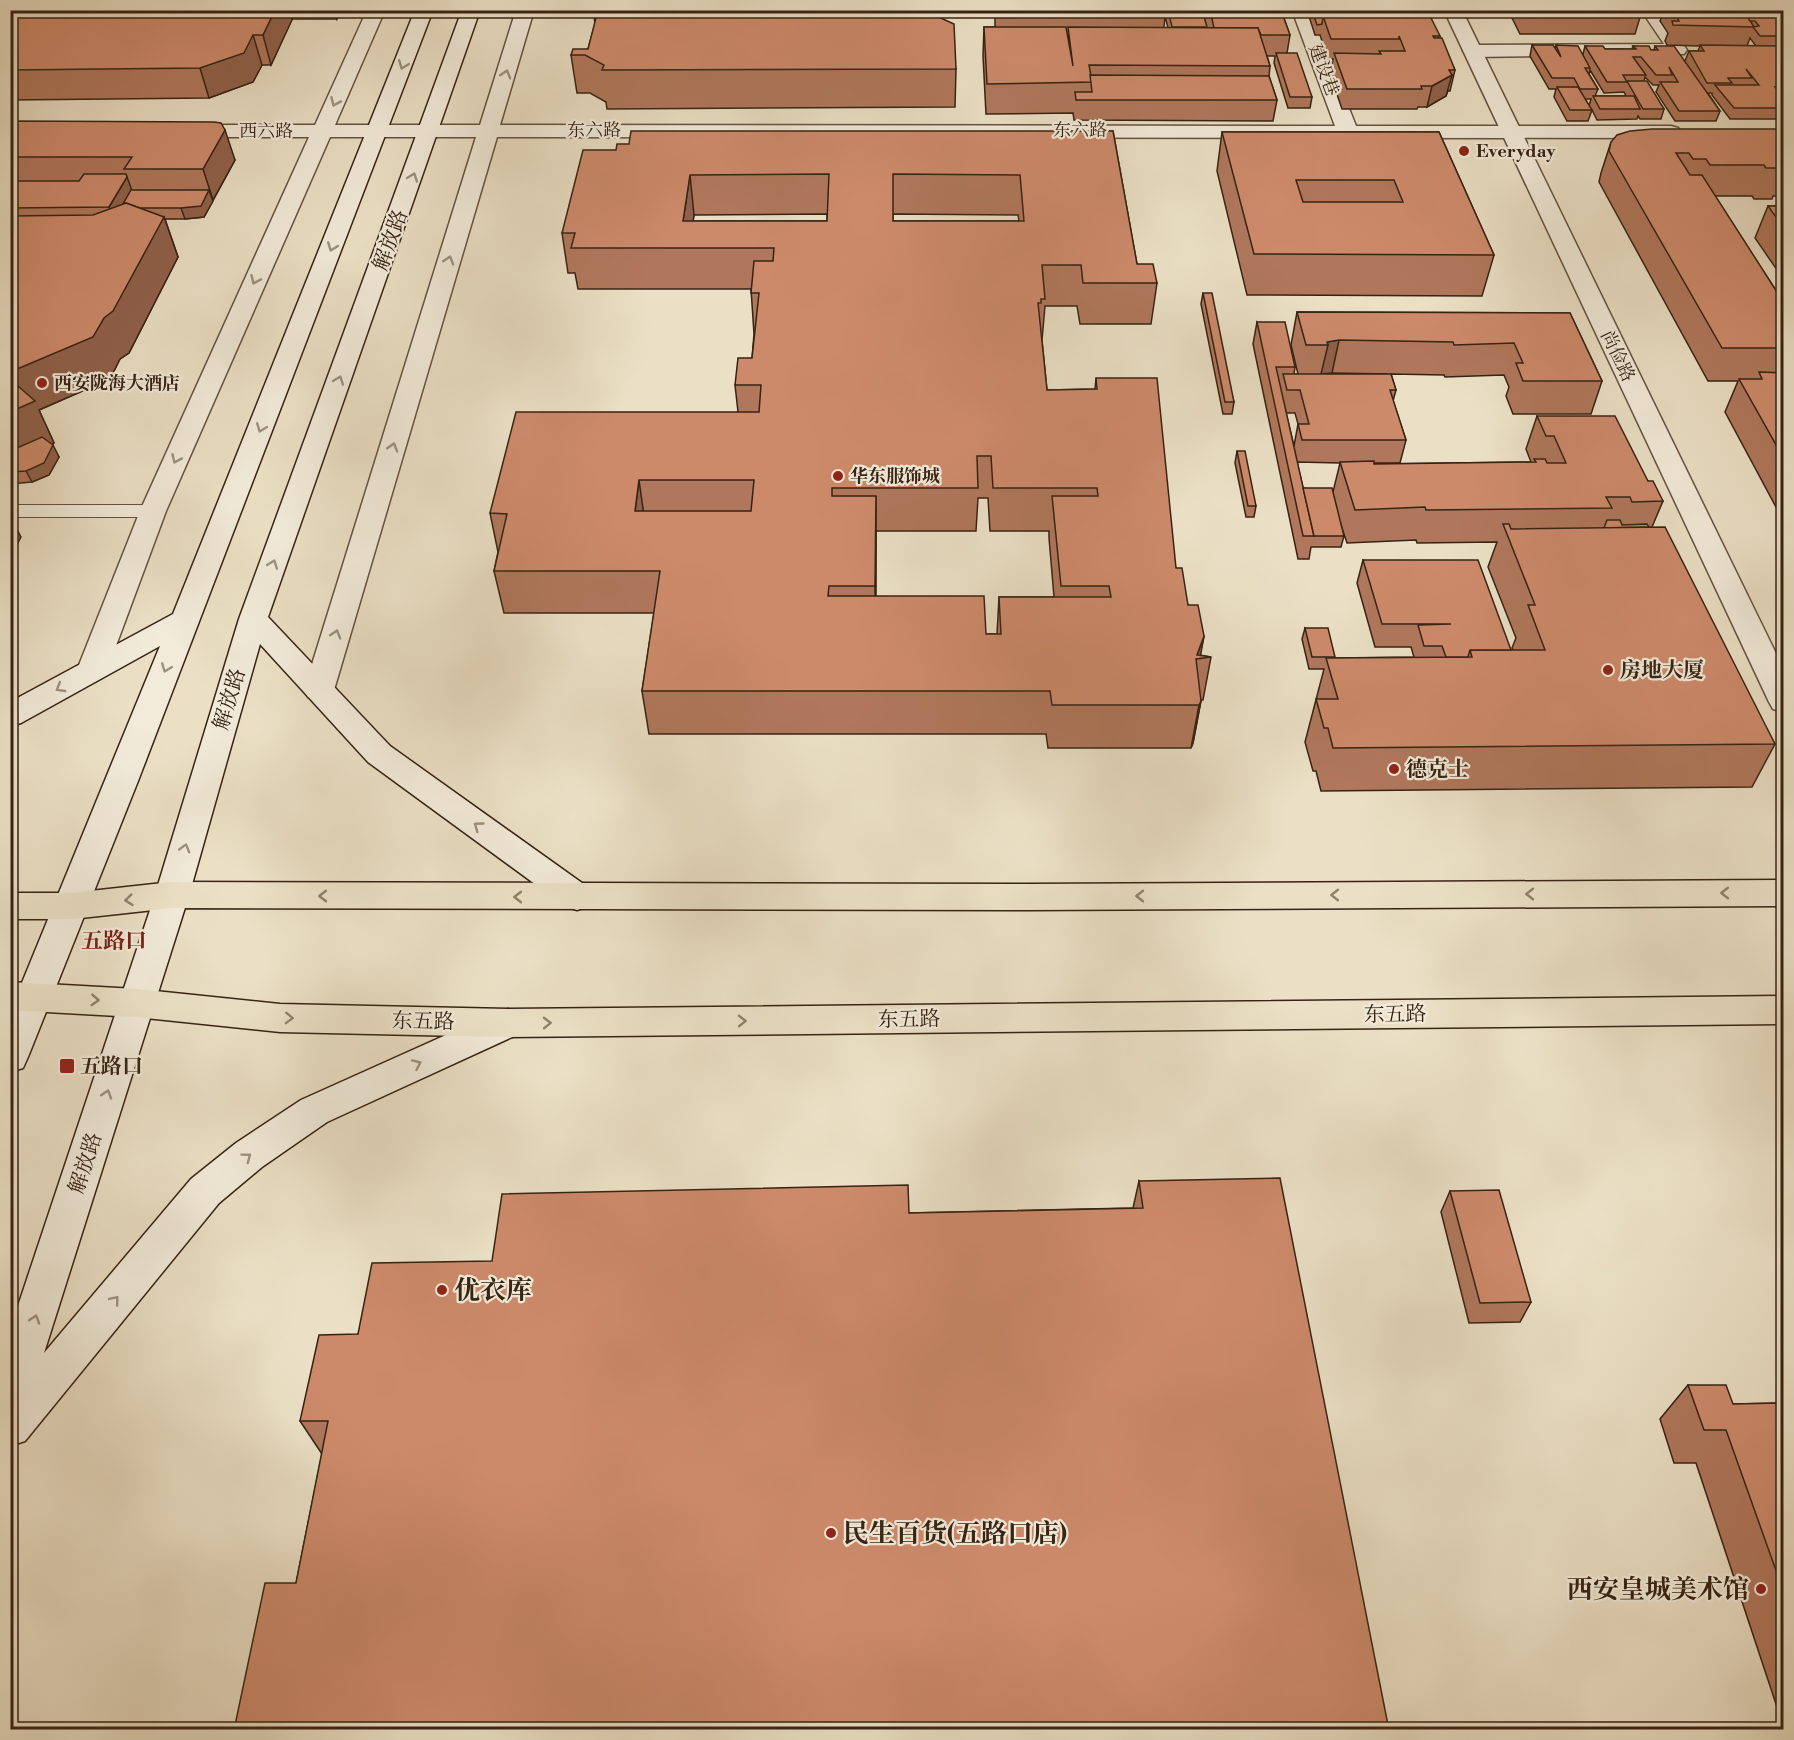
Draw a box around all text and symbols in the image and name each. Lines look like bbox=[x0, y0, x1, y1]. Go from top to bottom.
street label: 建设巷 bbox=[1303, 41, 1344, 100]
one-way arrow bbox=[398, 59, 410, 70]
one-way arrow bbox=[499, 69, 511, 80]
one-way arrow bbox=[330, 96, 342, 107]
street label: 东六路 bbox=[567, 119, 621, 142]
street label: 东六路 bbox=[1053, 119, 1107, 142]
street label: 西六路 bbox=[239, 120, 293, 143]
place label: Everyday bbox=[1476, 140, 1556, 163]
marker: Everyday bbox=[1457, 144, 1471, 158]
one-way arrow bbox=[405, 172, 418, 183]
street label: 解放路 bbox=[368, 206, 414, 274]
one-way arrow bbox=[327, 240, 339, 251]
one-way arrow bbox=[442, 256, 454, 266]
one-way arrow bbox=[251, 274, 263, 285]
street label: 尚俭路 bbox=[1595, 327, 1640, 386]
place label: 西安陇海大酒店 bbox=[54, 372, 180, 395]
one-way arrow bbox=[332, 375, 345, 386]
marker: 西安陇海大酒店 bbox=[35, 376, 49, 390]
one-way arrow bbox=[255, 422, 268, 433]
one-way arrow bbox=[385, 442, 398, 453]
one-way arrow bbox=[172, 452, 184, 463]
place label: 华东服饰城 bbox=[850, 465, 940, 488]
marker: 华东服饰城 bbox=[831, 469, 845, 483]
one-way arrow bbox=[266, 559, 279, 569]
one-way arrow bbox=[329, 629, 341, 640]
place label: 房地大厦 bbox=[1620, 658, 1704, 684]
one-way arrow bbox=[161, 662, 174, 673]
marker: 房地大厦 bbox=[1601, 663, 1615, 677]
street label: 解放路 bbox=[208, 665, 252, 733]
one-way arrow bbox=[56, 681, 66, 692]
place label: 德克士 bbox=[1406, 757, 1469, 783]
marker: 德克士 bbox=[1387, 762, 1401, 776]
one-way arrow bbox=[474, 822, 485, 833]
one-way arrow bbox=[178, 843, 190, 854]
one-way arrow bbox=[1721, 887, 1730, 899]
one-way arrow bbox=[1526, 888, 1535, 900]
one-way arrow bbox=[1331, 889, 1340, 901]
one-way arrow bbox=[319, 890, 328, 902]
one-way arrow bbox=[1136, 890, 1145, 902]
one-way arrow bbox=[514, 891, 523, 903]
one-way arrow bbox=[124, 893, 133, 905]
district label: 五路口 bbox=[81, 928, 147, 955]
one-way arrow bbox=[90, 994, 99, 1007]
street label: 东五路 bbox=[1363, 1001, 1427, 1029]
street label: 东五路 bbox=[877, 1006, 941, 1034]
street label: 东五路 bbox=[391, 1008, 455, 1036]
one-way arrow bbox=[284, 1012, 293, 1024]
one-way arrow bbox=[737, 1015, 746, 1027]
one-way arrow bbox=[542, 1017, 551, 1029]
place label: 五路口 bbox=[80, 1054, 143, 1080]
marker: 五路口 bbox=[58, 1057, 76, 1075]
one-way arrow bbox=[411, 1060, 422, 1072]
one-way arrow bbox=[100, 1089, 112, 1100]
street label: 解放路 bbox=[64, 1129, 108, 1197]
one-way arrow bbox=[240, 1154, 251, 1165]
place label: 优衣库 bbox=[454, 1275, 532, 1307]
marker: 优衣库 bbox=[435, 1283, 449, 1297]
one-way arrow bbox=[107, 1296, 118, 1307]
one-way arrow bbox=[27, 1314, 40, 1325]
place label: 民生百货(五路口店) bbox=[843, 1518, 1067, 1550]
marker: 民生百货(五路口店) bbox=[824, 1526, 838, 1540]
place label: 西安皇城美术馆 bbox=[1567, 1574, 1749, 1606]
marker: 西安皇城美术馆 bbox=[1754, 1582, 1768, 1596]

